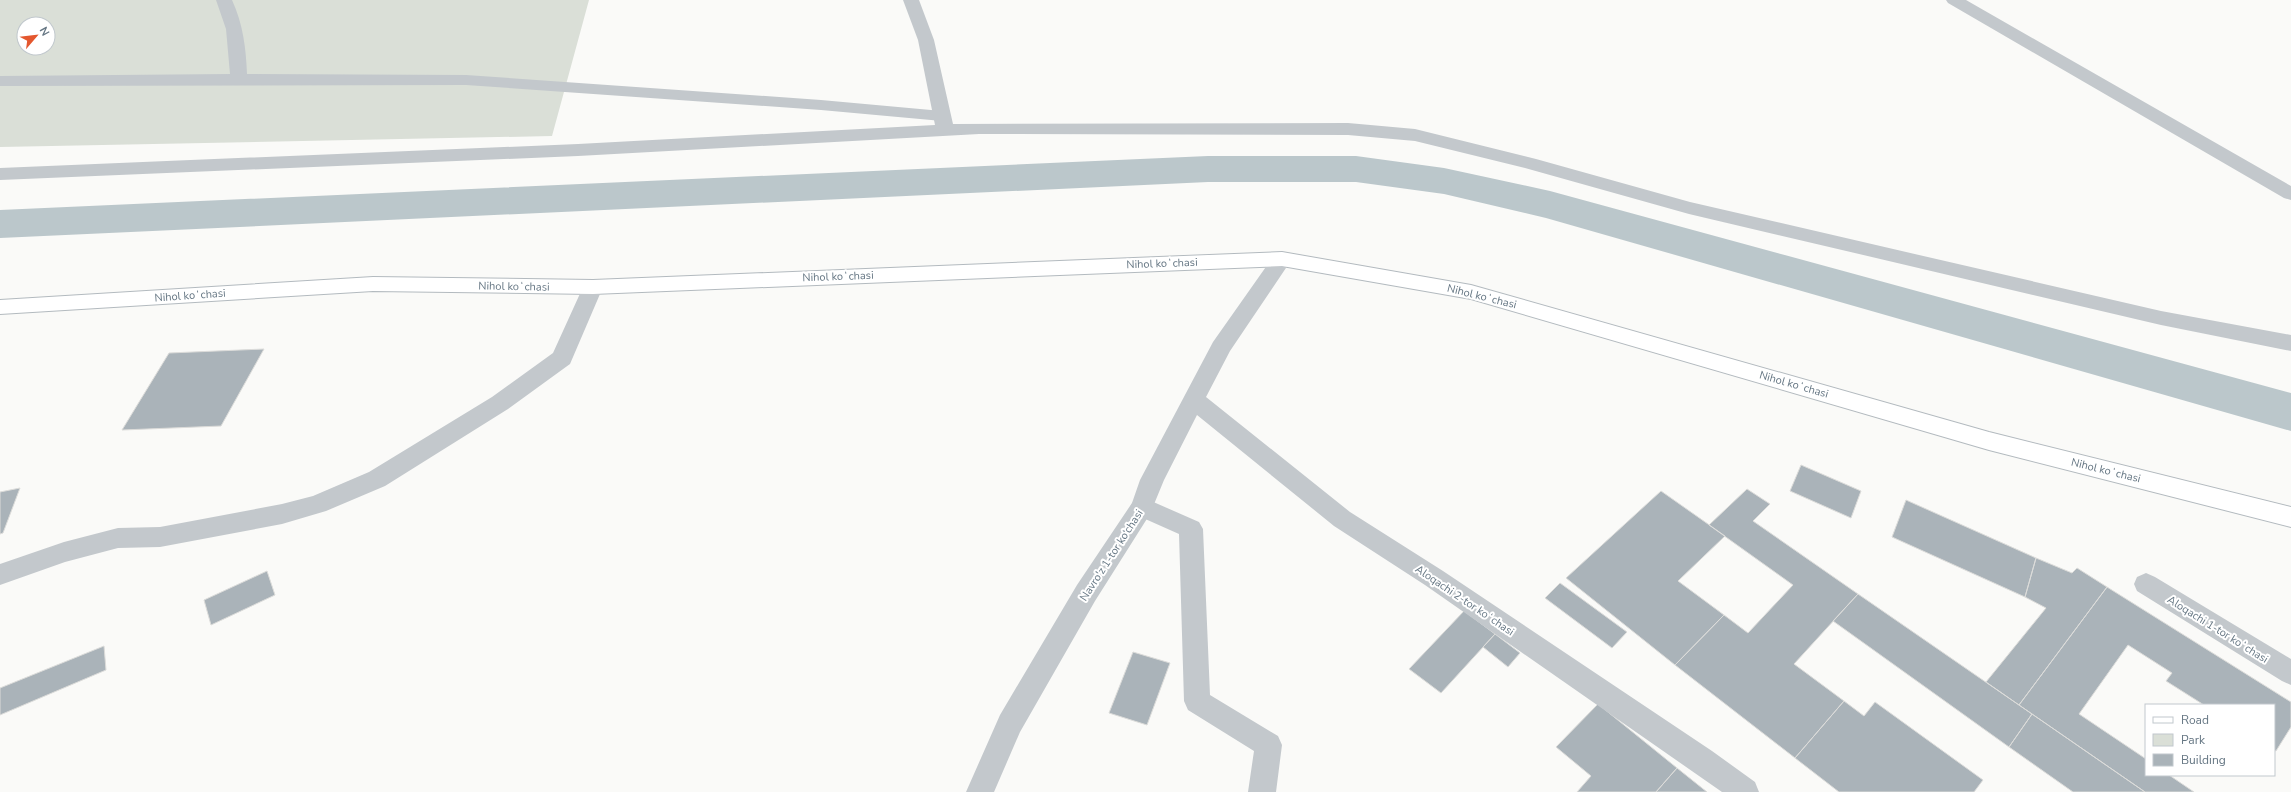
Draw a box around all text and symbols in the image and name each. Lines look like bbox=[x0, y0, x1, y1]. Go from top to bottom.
north arrow bbox=[16, 16, 56, 56]
text: N bbox=[36, 24, 53, 39]
street label: Nihol koʻchasi bbox=[1126, 255, 1198, 272]
street label: Nihol koʻchasi bbox=[802, 268, 874, 285]
street label: Nihol koʻchasi bbox=[478, 278, 550, 295]
street label: Nihol koʻchasi bbox=[1446, 281, 1518, 312]
street label: Nihol koʻchasi bbox=[154, 286, 226, 305]
street label: Nihol koʻchasi bbox=[1758, 367, 1830, 401]
street label: Nihol koʻchasi bbox=[2070, 455, 2142, 486]
street label: Navro'z 1-tor ko‘chasi bbox=[1076, 507, 1147, 604]
street label: Aloqachi 2-tor koʻchasi bbox=[1412, 562, 1517, 639]
street label: Aloqachi 1-tor koʻchasi bbox=[2164, 592, 2271, 667]
legend bbox=[2145, 704, 2275, 776]
text: Road bbox=[2181, 712, 2209, 728]
text: Park bbox=[2181, 732, 2206, 748]
text: Building bbox=[2181, 752, 2226, 768]

